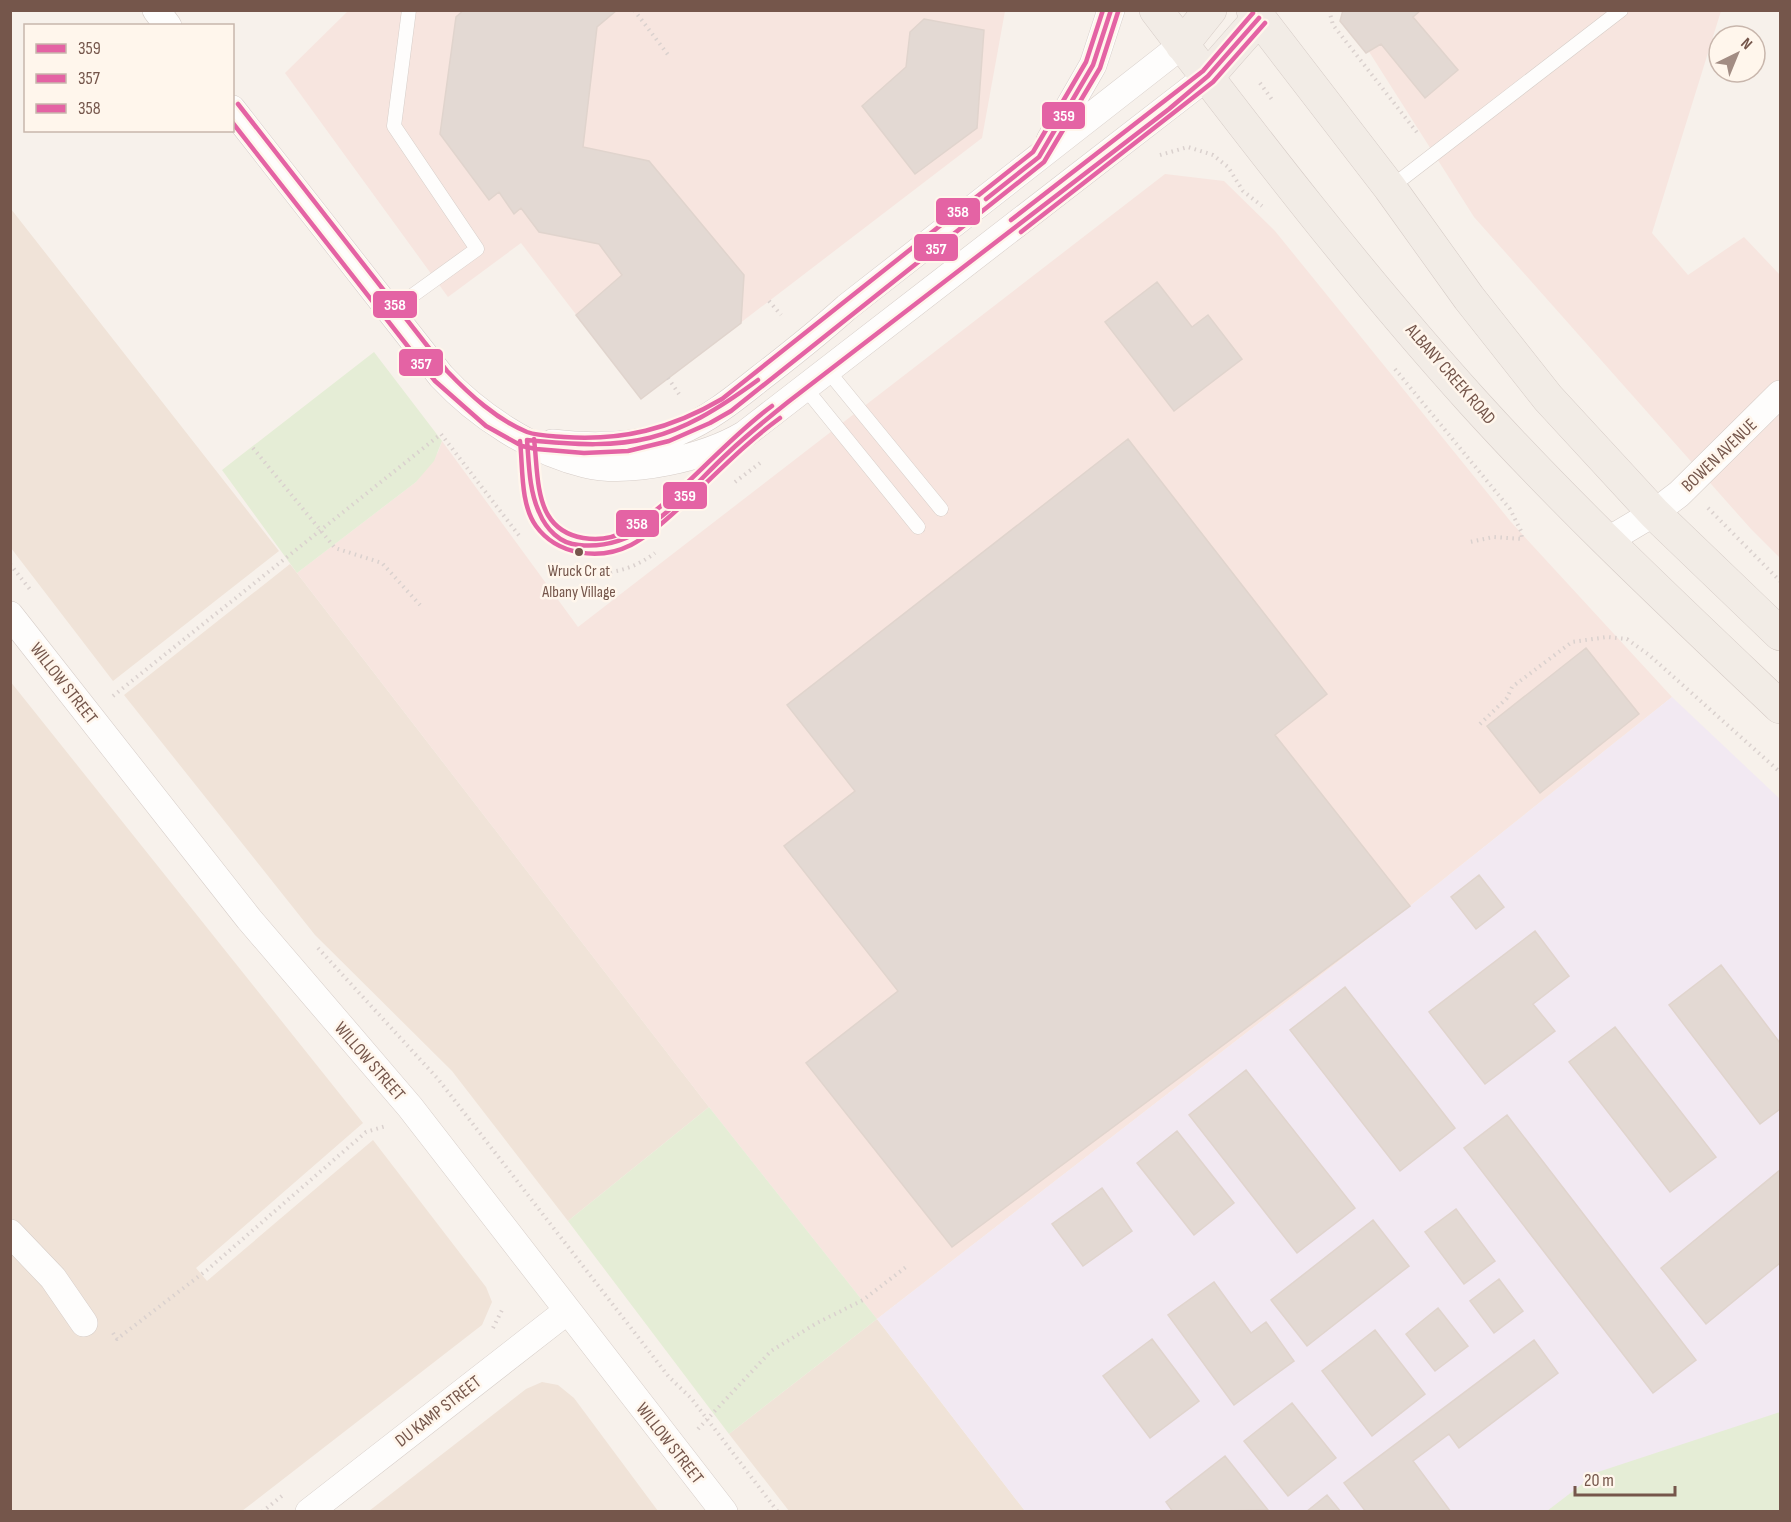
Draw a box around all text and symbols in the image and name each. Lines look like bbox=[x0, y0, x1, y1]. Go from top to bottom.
legend bbox=[24, 24, 234, 132]
north arrow bbox=[1707, 24, 1767, 84]
text: N bbox=[1737, 34, 1756, 54]
text: 359 bbox=[78, 38, 101, 59]
text: 357 bbox=[78, 68, 101, 89]
text: 358 bbox=[78, 98, 101, 119]
line badge: 359 bbox=[1041, 101, 1086, 130]
text: 359 bbox=[1053, 107, 1075, 126]
line badge: 358 bbox=[935, 197, 981, 226]
text: 358 bbox=[947, 203, 969, 222]
line badge: 357 bbox=[913, 233, 959, 262]
text: 357 bbox=[925, 240, 947, 259]
line badge: 358 bbox=[372, 290, 418, 319]
text: 358 bbox=[384, 296, 406, 315]
street label: ALBANY CREEK ROAD bbox=[1401, 319, 1500, 429]
line badge: 357 bbox=[398, 348, 444, 377]
text: 357 bbox=[410, 355, 432, 374]
street label: BOWEN AVENUE bbox=[1677, 414, 1761, 496]
line badge: 359 bbox=[662, 481, 708, 510]
text: 359 bbox=[674, 487, 696, 506]
line badge: 358 bbox=[615, 509, 660, 538]
text: 358 bbox=[626, 515, 648, 534]
marker: Wruck Cr at Albany Village bbox=[573, 546, 585, 558]
place label: Wruck Cr at Albany Village bbox=[541, 562, 616, 602]
street label: WILLOW STREET bbox=[25, 639, 102, 728]
street label: WILLOW STREET bbox=[330, 1018, 409, 1105]
street label: DU KAMP STREET bbox=[391, 1371, 485, 1451]
street label: WILLOW STREET bbox=[631, 1399, 708, 1488]
scale bar bbox=[1575, 1459, 1676, 1497]
text: 20 m bbox=[1584, 1470, 1614, 1491]

